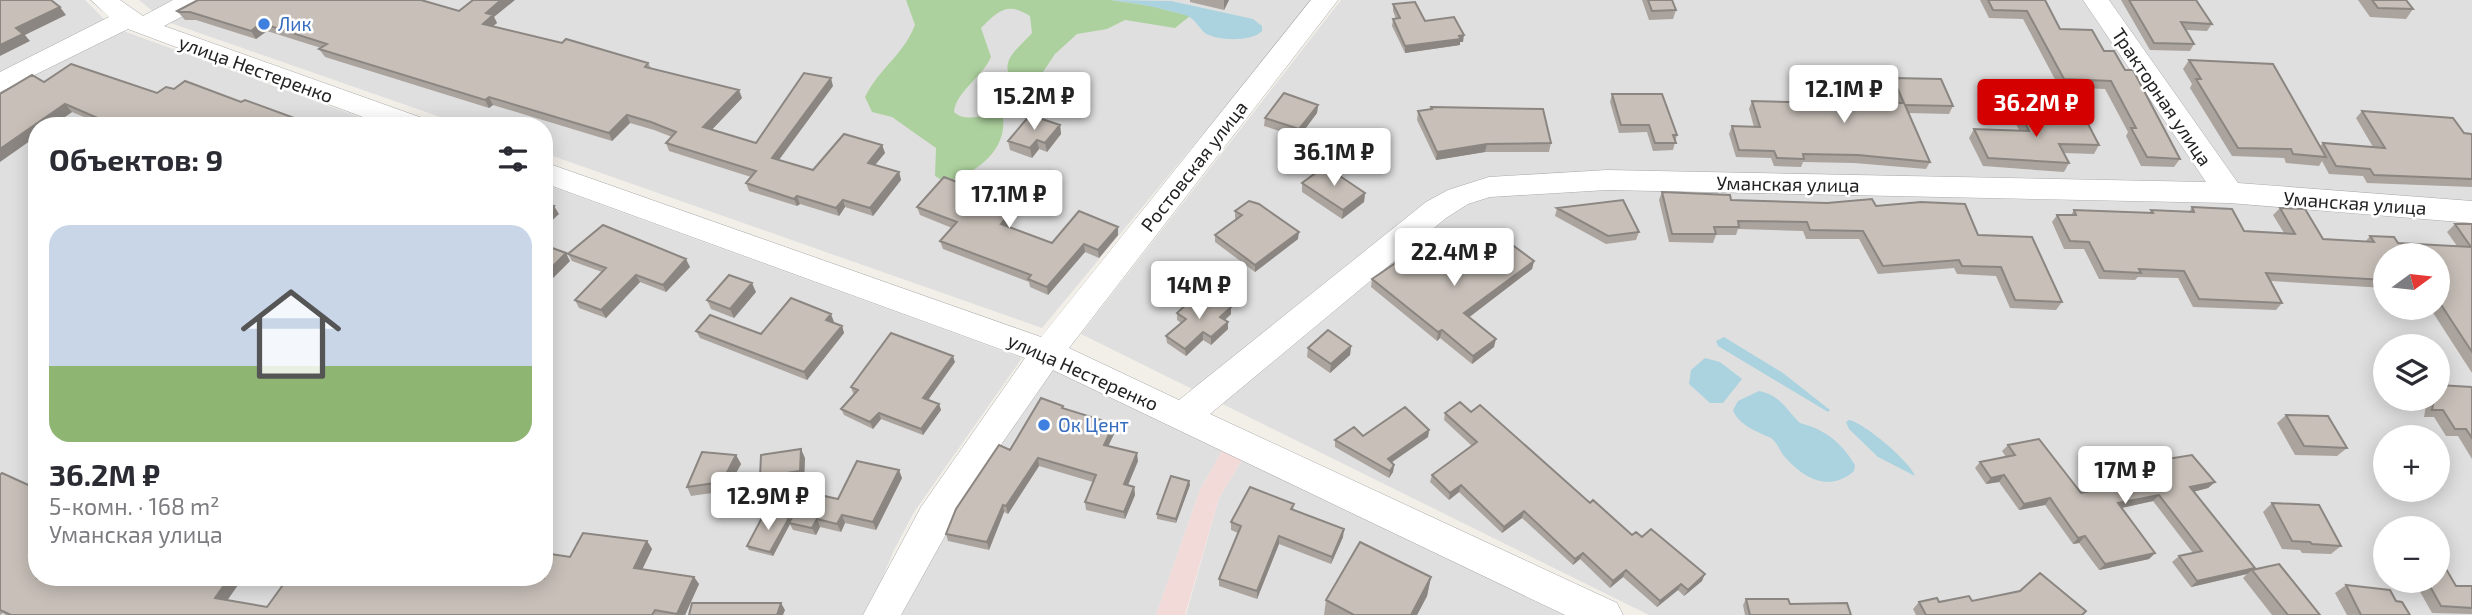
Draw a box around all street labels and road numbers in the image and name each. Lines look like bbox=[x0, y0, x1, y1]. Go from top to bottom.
street label: Тракторная улица bbox=[2107, 23, 2217, 171]
street label: улица Нестеренко bbox=[176, 30, 336, 108]
street label: Ростовская улица bbox=[1135, 96, 1253, 236]
street label: Уманская улица bbox=[1716, 171, 1860, 197]
street label: Уманская улица bbox=[2283, 186, 2427, 220]
street label: улица Нестеренко bbox=[1004, 328, 1162, 416]

